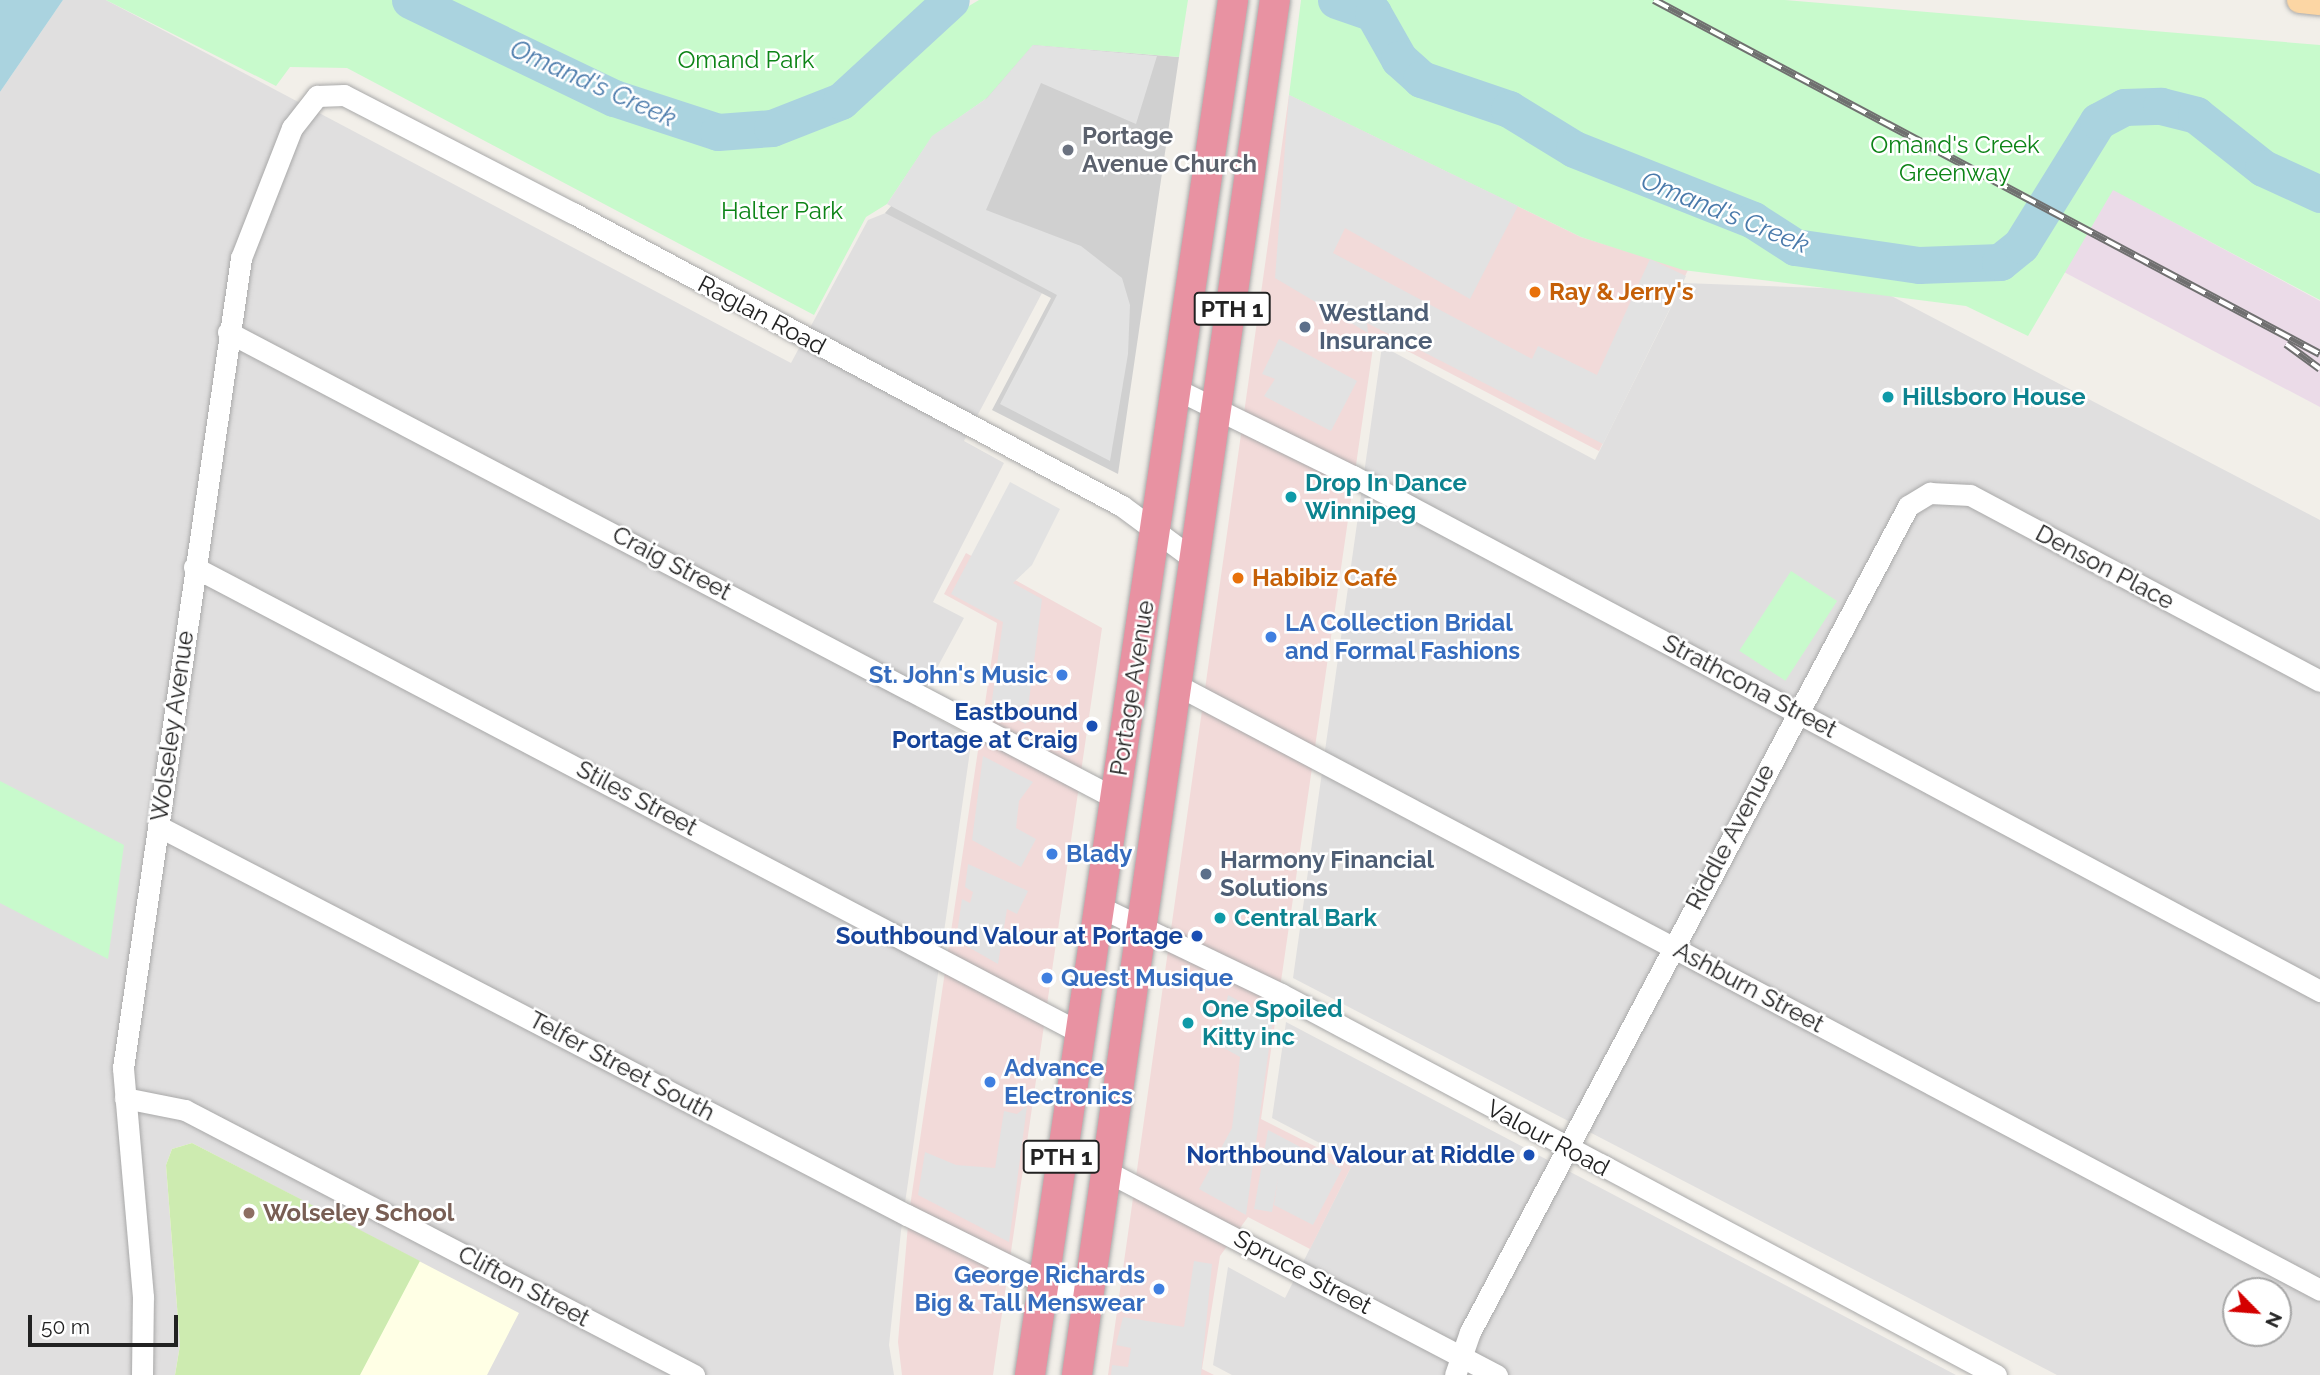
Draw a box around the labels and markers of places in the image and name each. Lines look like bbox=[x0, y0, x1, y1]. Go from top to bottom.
place label: Portage Avenue Church bbox=[1082, 122, 1257, 178]
marker: Portage Avenue Church bbox=[1060, 142, 1076, 158]
place label: Ray & Jerry's bbox=[1549, 278, 1695, 306]
marker: Ray & Jerry's bbox=[1527, 284, 1543, 300]
place label: Westland Insurance bbox=[1319, 299, 1432, 355]
marker: Westland Insurance bbox=[1297, 319, 1313, 335]
place label: Hillsboro House bbox=[1902, 383, 2086, 411]
marker: Hillsboro House bbox=[1880, 389, 1896, 405]
place label: Drop In Dance Winnipeg bbox=[1305, 469, 1467, 525]
marker: Drop In Dance Winnipeg bbox=[1283, 489, 1299, 505]
place label: Habibiz Café bbox=[1252, 564, 1397, 592]
marker: Habibiz Café bbox=[1230, 570, 1246, 586]
place label: LA Collection Bridal and Formal Fashions bbox=[1285, 609, 1521, 665]
marker: LA Collection Bridal and Formal Fashions bbox=[1263, 629, 1279, 645]
place label: St. John's Music bbox=[868, 661, 1048, 689]
marker: St. John's Music bbox=[1054, 667, 1070, 683]
place label: Eastbound Portage at Craig bbox=[892, 698, 1078, 754]
marker: Eastbound Portage at Craig bbox=[1084, 718, 1100, 734]
place label: Blady bbox=[1066, 840, 1132, 868]
marker: Blady bbox=[1044, 846, 1060, 862]
place label: Harmony Financial Solutions bbox=[1220, 846, 1435, 902]
marker: Harmony Financial Solutions bbox=[1198, 866, 1214, 882]
place label: Central Bark bbox=[1234, 904, 1378, 932]
marker: Central Bark bbox=[1212, 910, 1228, 926]
place label: Southbound Valour at Portage bbox=[835, 922, 1183, 950]
marker: Southbound Valour at Portage bbox=[1189, 928, 1205, 944]
place label: Quest Musique bbox=[1061, 964, 1233, 992]
marker: Quest Musique bbox=[1039, 970, 1055, 986]
place label: One Spoiled Kitty inc bbox=[1202, 995, 1343, 1051]
marker: One Spoiled Kitty inc bbox=[1180, 1015, 1196, 1031]
place label: Advance Electronics bbox=[1004, 1054, 1133, 1110]
marker: Advance Electronics bbox=[982, 1074, 998, 1090]
place label: Northbound Valour at Riddle bbox=[1185, 1141, 1515, 1169]
marker: Northbound Valour at Riddle bbox=[1521, 1147, 1537, 1163]
place label: Wolseley School bbox=[263, 1199, 455, 1227]
marker: Wolseley School bbox=[241, 1205, 257, 1221]
place label: George Richards Big & Tall Menswear bbox=[913, 1261, 1145, 1317]
marker: George Richards Big & Tall Menswear bbox=[1151, 1281, 1167, 1297]

